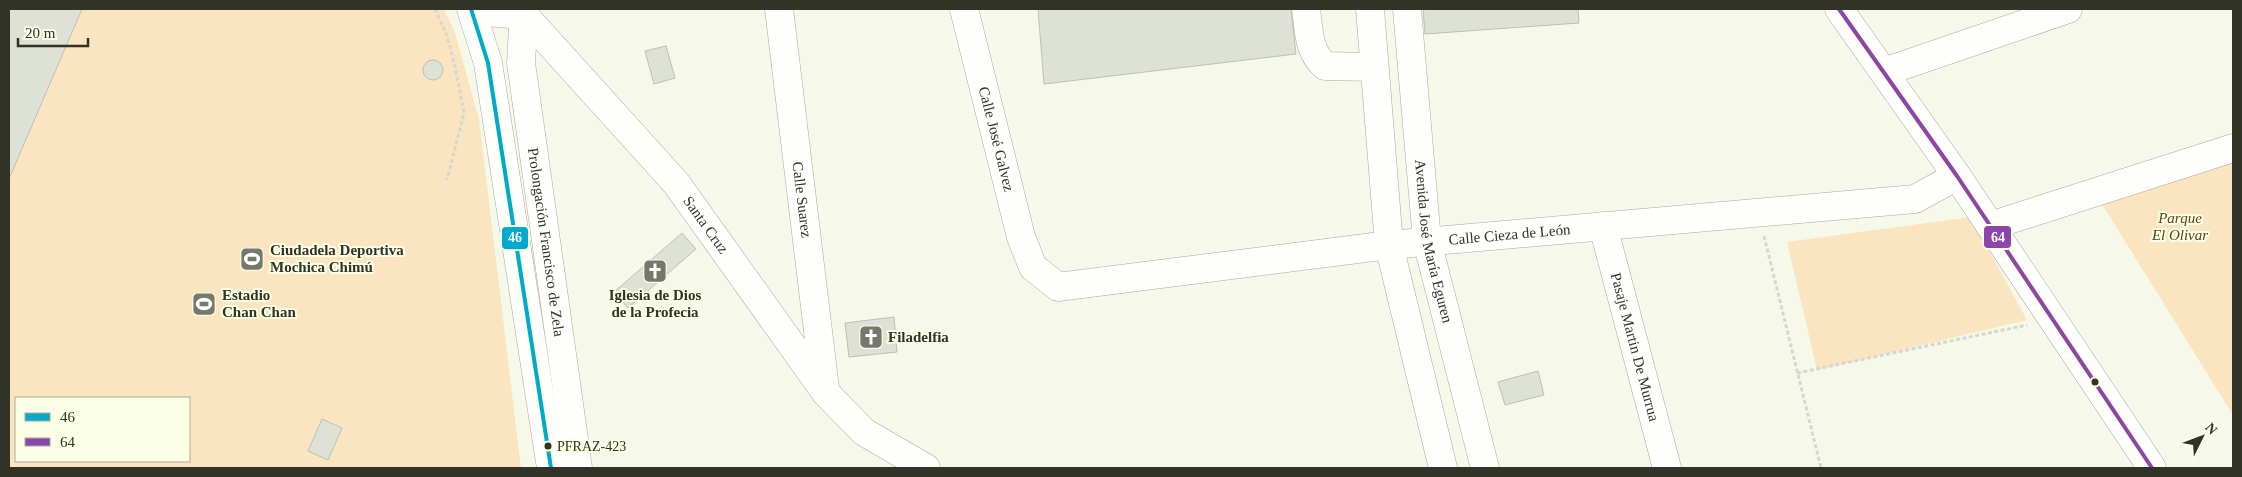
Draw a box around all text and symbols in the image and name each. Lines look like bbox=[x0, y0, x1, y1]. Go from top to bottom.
scale bar bbox=[18, 15, 88, 47]
text: 20 m bbox=[25, 25, 56, 41]
street label: Calle José Galvez bbox=[976, 85, 1017, 193]
street label: Prolongación Francisco de Zela bbox=[525, 147, 567, 338]
street label: Avenida José María Eguren bbox=[1412, 159, 1456, 325]
street label: Calle Suarez bbox=[790, 161, 815, 239]
street label: Santa Cruz bbox=[680, 193, 732, 257]
park label: Parque El Olivar bbox=[2151, 210, 2208, 243]
street label: Calle Cieza de León bbox=[1448, 221, 1572, 248]
line badge: 64 bbox=[1983, 225, 2012, 249]
line badge: 46 bbox=[501, 226, 529, 250]
text: 46 bbox=[508, 230, 522, 245]
text: 64 bbox=[1991, 230, 2005, 245]
place label: Ciudadela Deportiva Mochica Chimú bbox=[270, 242, 404, 275]
sports icon: Ciudadela Deportiva Mochica Chimú bbox=[239, 246, 265, 272]
church icon: Iglesia de Dios de la Profecia bbox=[642, 258, 668, 284]
street label: Pasaje Martin De Murrua bbox=[1608, 271, 1662, 423]
place label: Estadio Chan Chan bbox=[222, 287, 296, 320]
place label: Iglesia de Dios de la Profecia bbox=[609, 287, 701, 320]
sports icon: Estadio Chan Chan bbox=[191, 291, 217, 317]
church icon: Filadelfia bbox=[858, 324, 884, 350]
place label: Filadelfia bbox=[888, 329, 949, 345]
unlabelled marker bbox=[2090, 377, 2100, 387]
legend bbox=[15, 397, 190, 462]
text: 46 bbox=[60, 409, 76, 425]
north arrow bbox=[2177, 412, 2227, 462]
text: N bbox=[2202, 420, 2220, 437]
text: 64 bbox=[60, 434, 76, 450]
place label: PFRAZ-423 bbox=[557, 439, 626, 454]
marker: PFRAZ-423 bbox=[543, 441, 553, 451]

